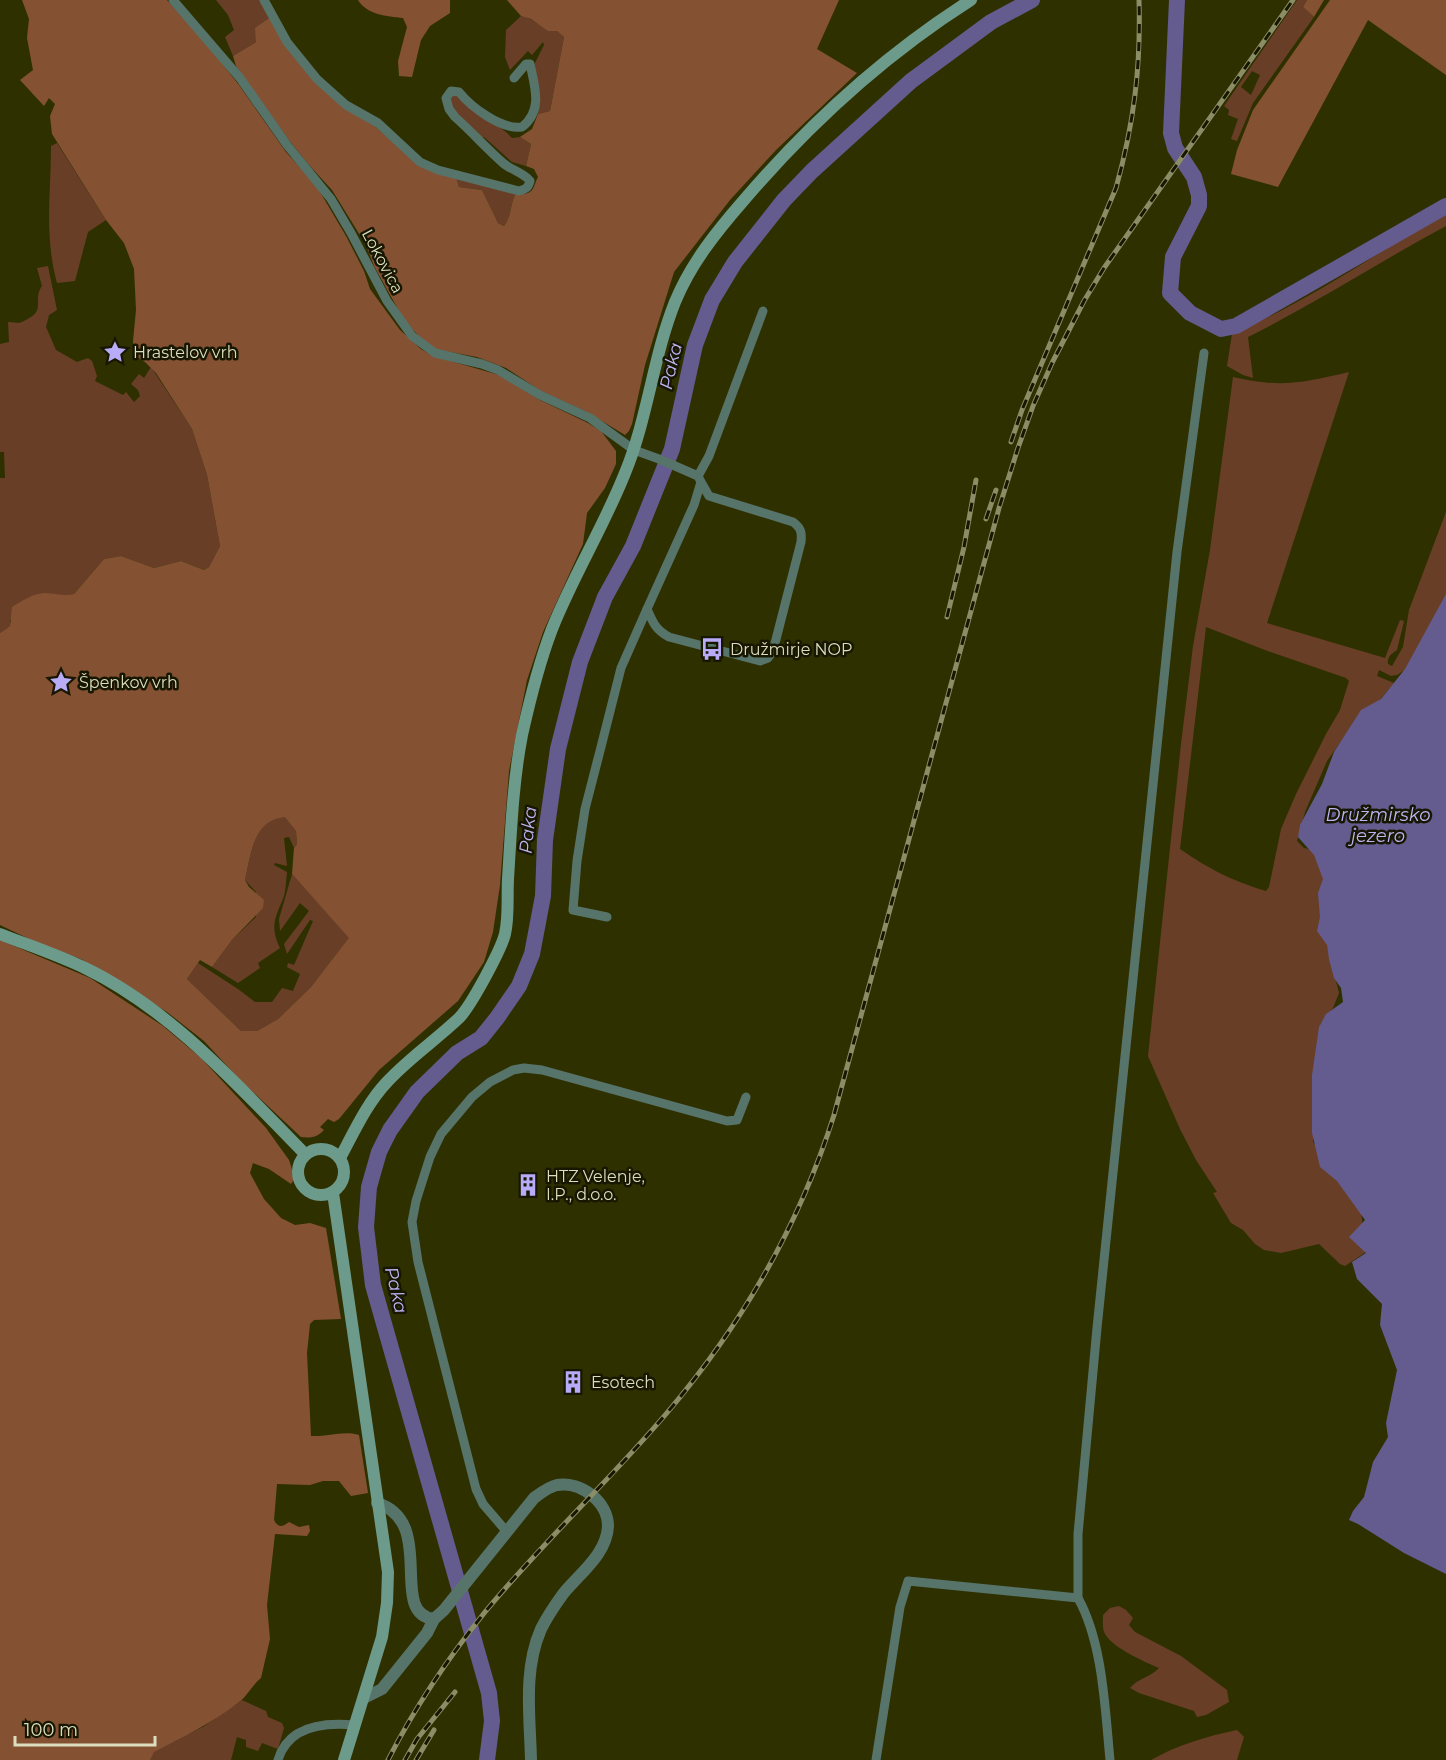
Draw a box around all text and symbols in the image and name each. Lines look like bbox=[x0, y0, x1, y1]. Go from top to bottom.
street label: Lokovica bbox=[358, 226, 407, 297]
place icon: Hrastelov vrh bbox=[102, 339, 128, 365]
water label: Paka bbox=[655, 340, 687, 392]
place label: Hrastelov vrh bbox=[133, 343, 238, 362]
bus stop icon: Družmirje NOP bbox=[699, 636, 725, 662]
place label: Družmirje NOP bbox=[730, 640, 852, 659]
place icon: Špenkov vrh bbox=[48, 669, 74, 695]
place label: Špenkov vrh bbox=[79, 673, 178, 692]
water label: Družmirsko jezero bbox=[1326, 804, 1430, 847]
water label: Paka bbox=[515, 805, 541, 855]
place label: HTZ Velenje, I.P., d.o.o. bbox=[546, 1167, 645, 1204]
building icon: HTZ Velenje, I.P., d.o.o. bbox=[515, 1172, 541, 1198]
water label: Paka bbox=[380, 1264, 412, 1316]
building icon: Esotech bbox=[560, 1369, 586, 1395]
place label: Esotech bbox=[591, 1373, 655, 1392]
scale bar bbox=[15, 1709, 154, 1747]
text: 100 m bbox=[24, 1719, 78, 1741]

